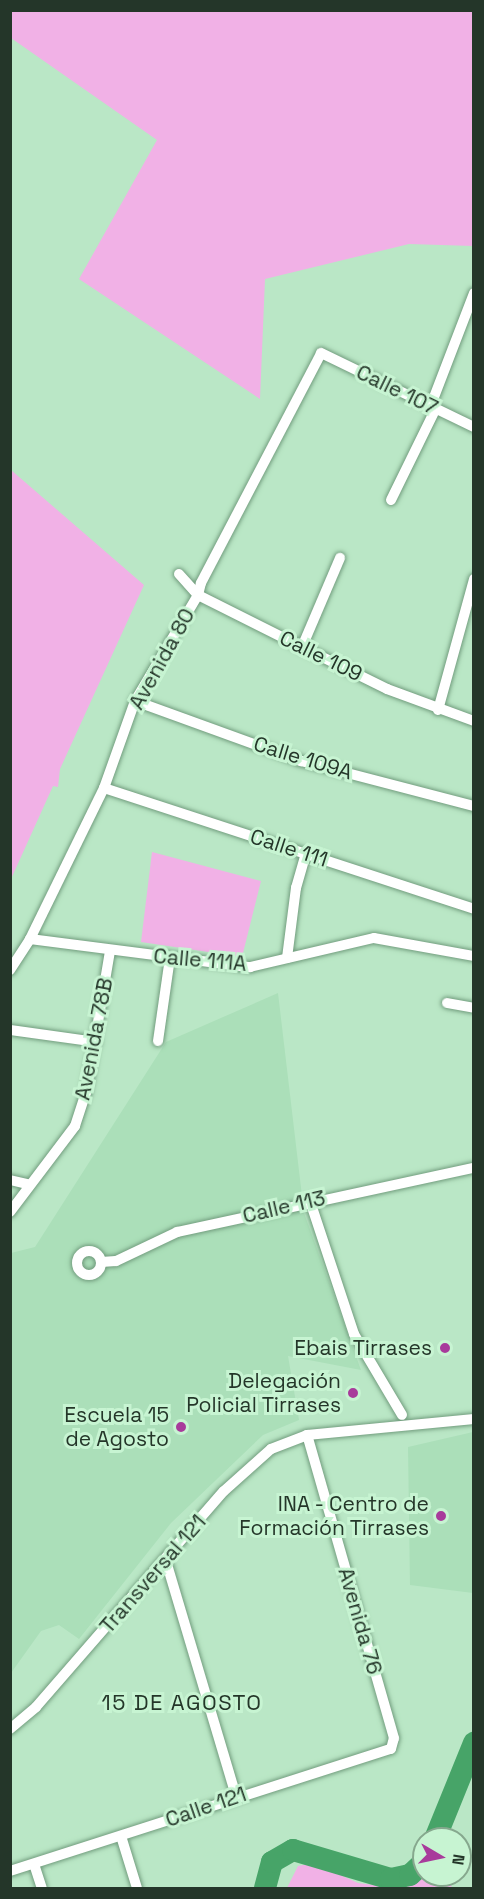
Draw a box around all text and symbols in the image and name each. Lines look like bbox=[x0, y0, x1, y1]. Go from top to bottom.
street label: Calle 107 bbox=[352, 360, 442, 420]
street label: Avenida 80 bbox=[124, 604, 200, 714]
street label: Calle 109 bbox=[276, 625, 366, 687]
street label: Calle 109A bbox=[251, 731, 355, 785]
street label: Calle 111 bbox=[247, 824, 331, 872]
street label: Calle 111A bbox=[152, 943, 248, 977]
street label: Avenida 78B bbox=[70, 976, 118, 1102]
street label: Calle 113 bbox=[240, 1185, 328, 1229]
place label: Ebais Tirrases bbox=[294, 1335, 432, 1361]
marker: Ebais Tirrases bbox=[436, 1339, 454, 1357]
place label: Delegación Policial Tirrases bbox=[186, 1368, 341, 1418]
marker: Delegación Policial Tirrases bbox=[346, 1386, 360, 1400]
place label: Escuela 15 de Agosto bbox=[64, 1402, 169, 1452]
marker: Escuela 15 de Agosto bbox=[174, 1420, 188, 1434]
place label: INA - Centro de Formación Tirrases bbox=[239, 1491, 429, 1541]
marker: INA - Centro de Formación Tirrases bbox=[434, 1509, 448, 1523]
street label: Transversal 121 bbox=[95, 1510, 211, 1638]
street label: Avenida 76 bbox=[333, 1565, 387, 1677]
district label: 15 DE AGOSTO bbox=[101, 1690, 263, 1716]
street label: Calle 121 bbox=[162, 1781, 250, 1833]
north arrow bbox=[412, 1827, 472, 1887]
text: N bbox=[447, 1853, 470, 1867]

